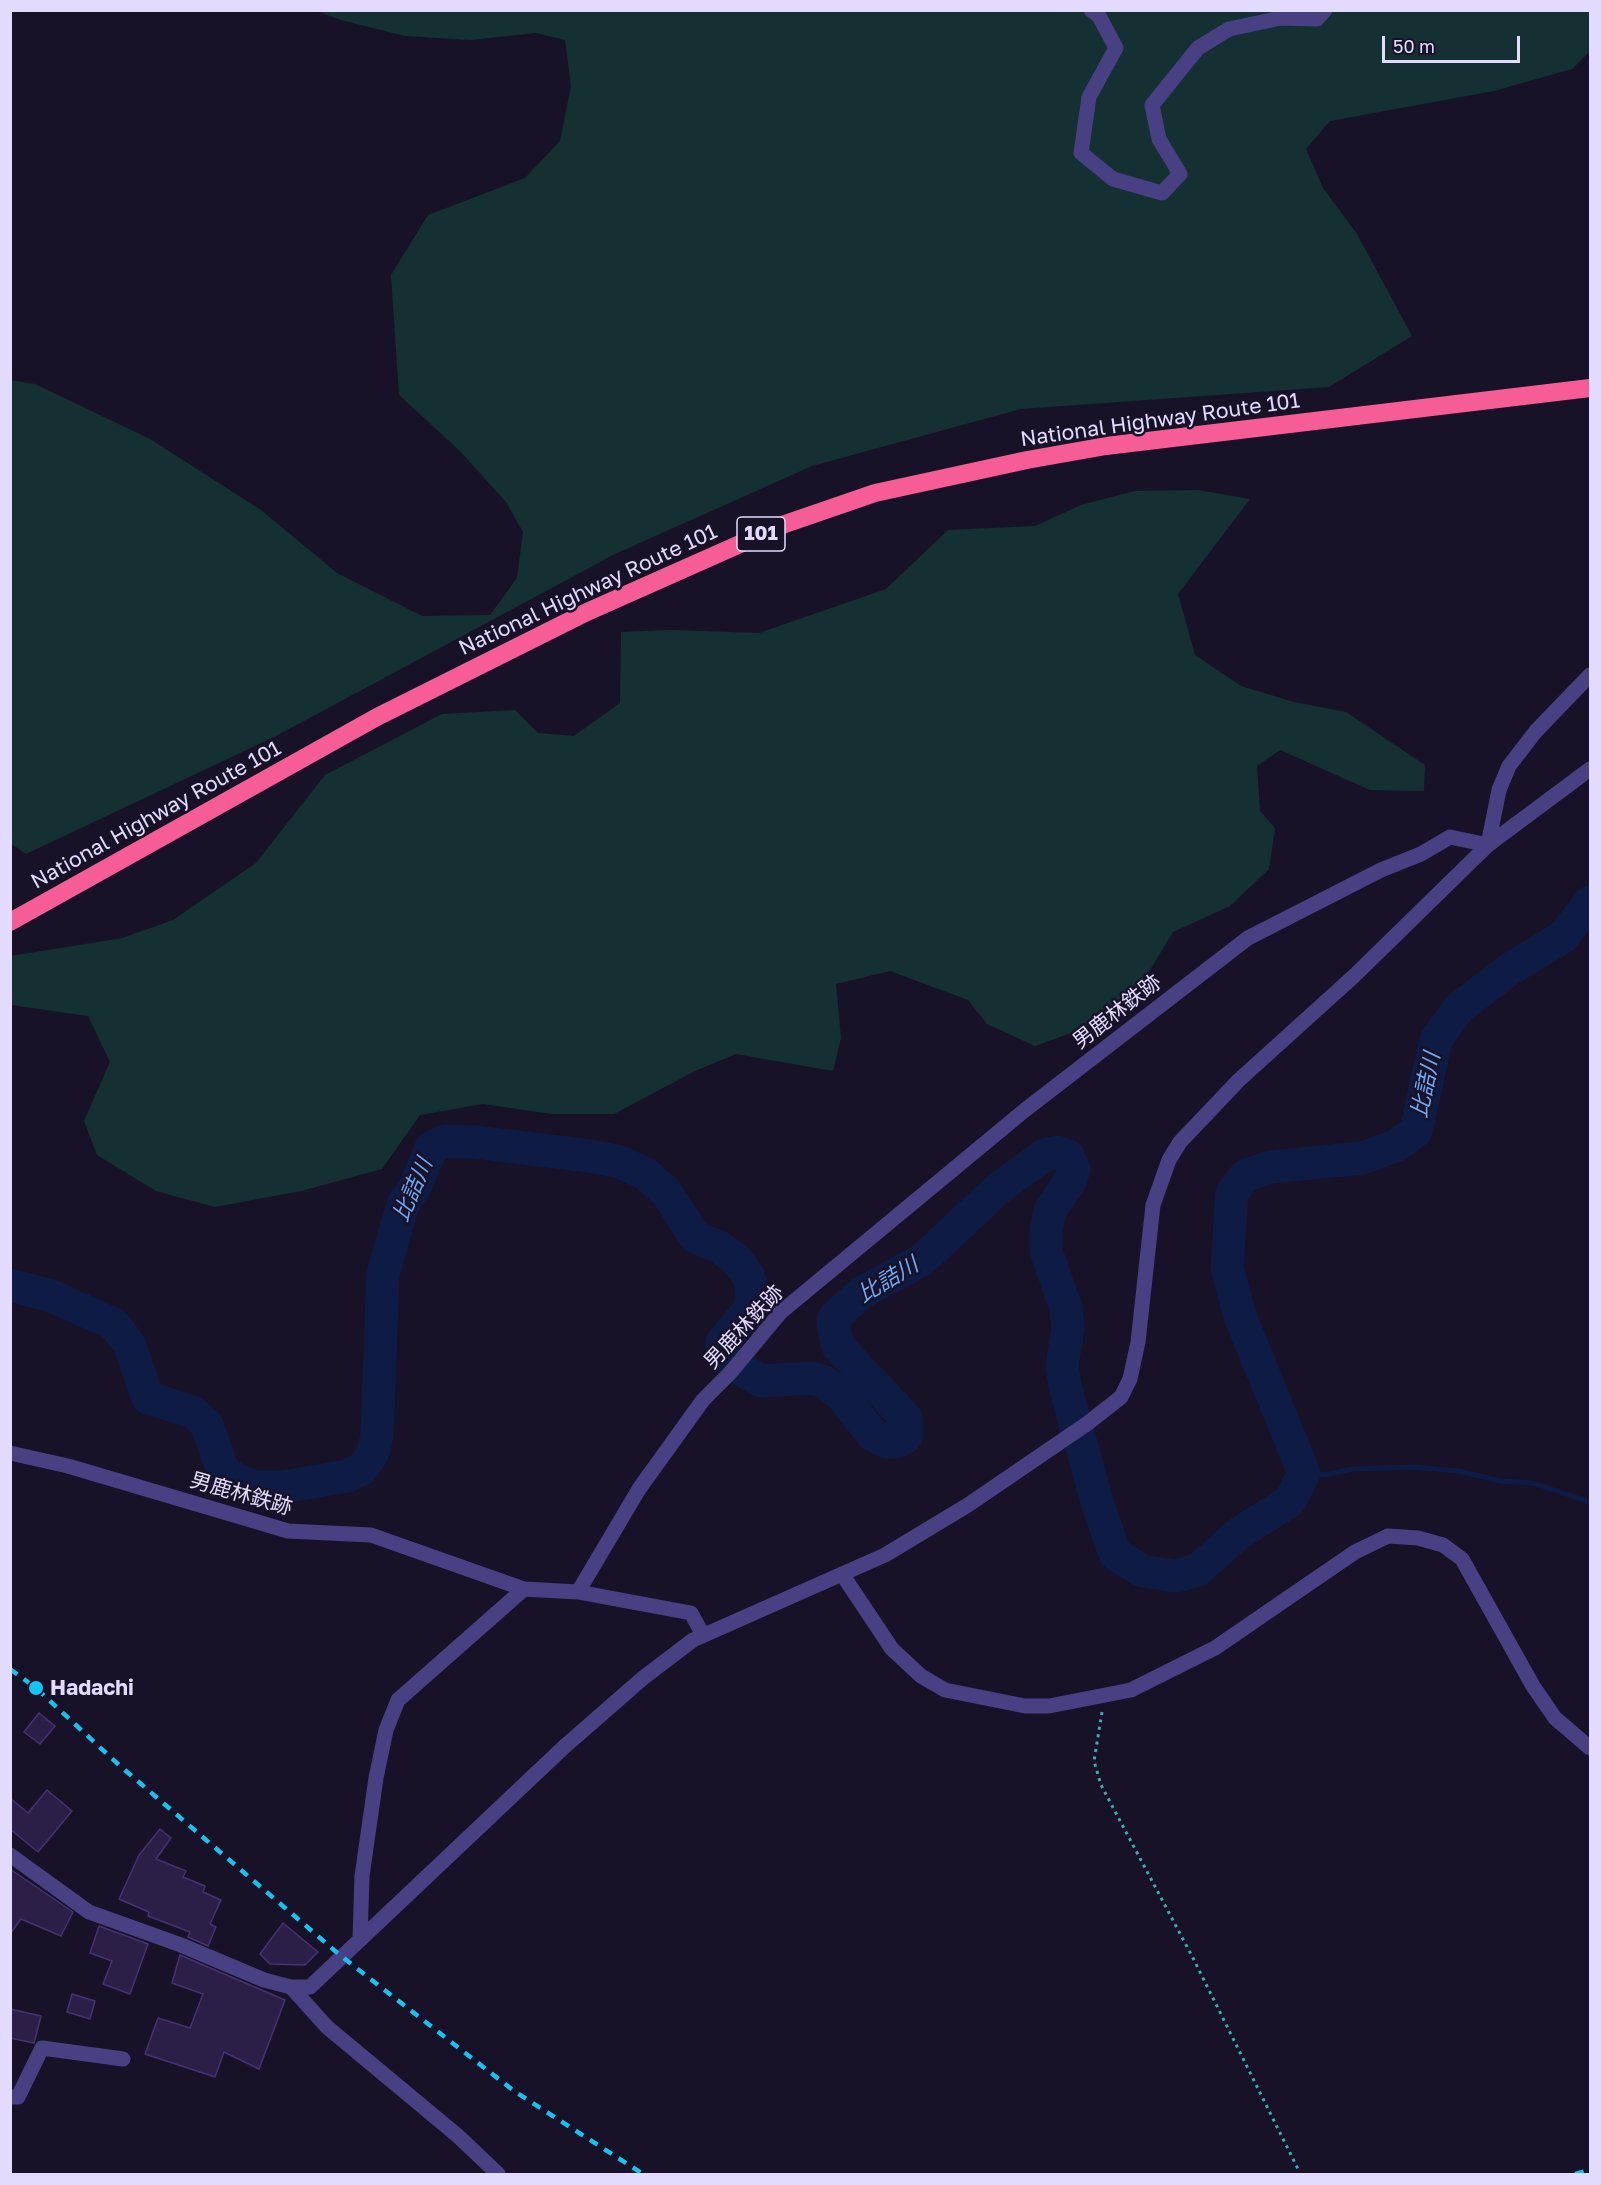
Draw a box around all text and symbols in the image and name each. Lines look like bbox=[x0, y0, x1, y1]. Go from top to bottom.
scale bar bbox=[1385, 24, 1523, 62]
text: 50 m bbox=[1393, 35, 1435, 57]
street label: National Highway Route 101 bbox=[1019, 388, 1301, 452]
road number: 101 bbox=[737, 517, 785, 551]
street label: National Highway Route 101 bbox=[455, 519, 721, 661]
street label: National Highway Route 101 bbox=[27, 736, 285, 894]
street label: 男鹿林鉄跡 bbox=[1068, 970, 1166, 1054]
water label: 比詰川 bbox=[1406, 1050, 1446, 1120]
water label: 比詰川 bbox=[388, 1154, 438, 1226]
water label: 比詰川 bbox=[853, 1252, 923, 1308]
street label: 男鹿林鉄跡 bbox=[699, 1280, 789, 1374]
street label: 男鹿林鉄跡 bbox=[187, 1467, 295, 1521]
place label: Hadachi bbox=[50, 1675, 134, 1701]
marker: Hadachi bbox=[27, 1679, 45, 1697]

